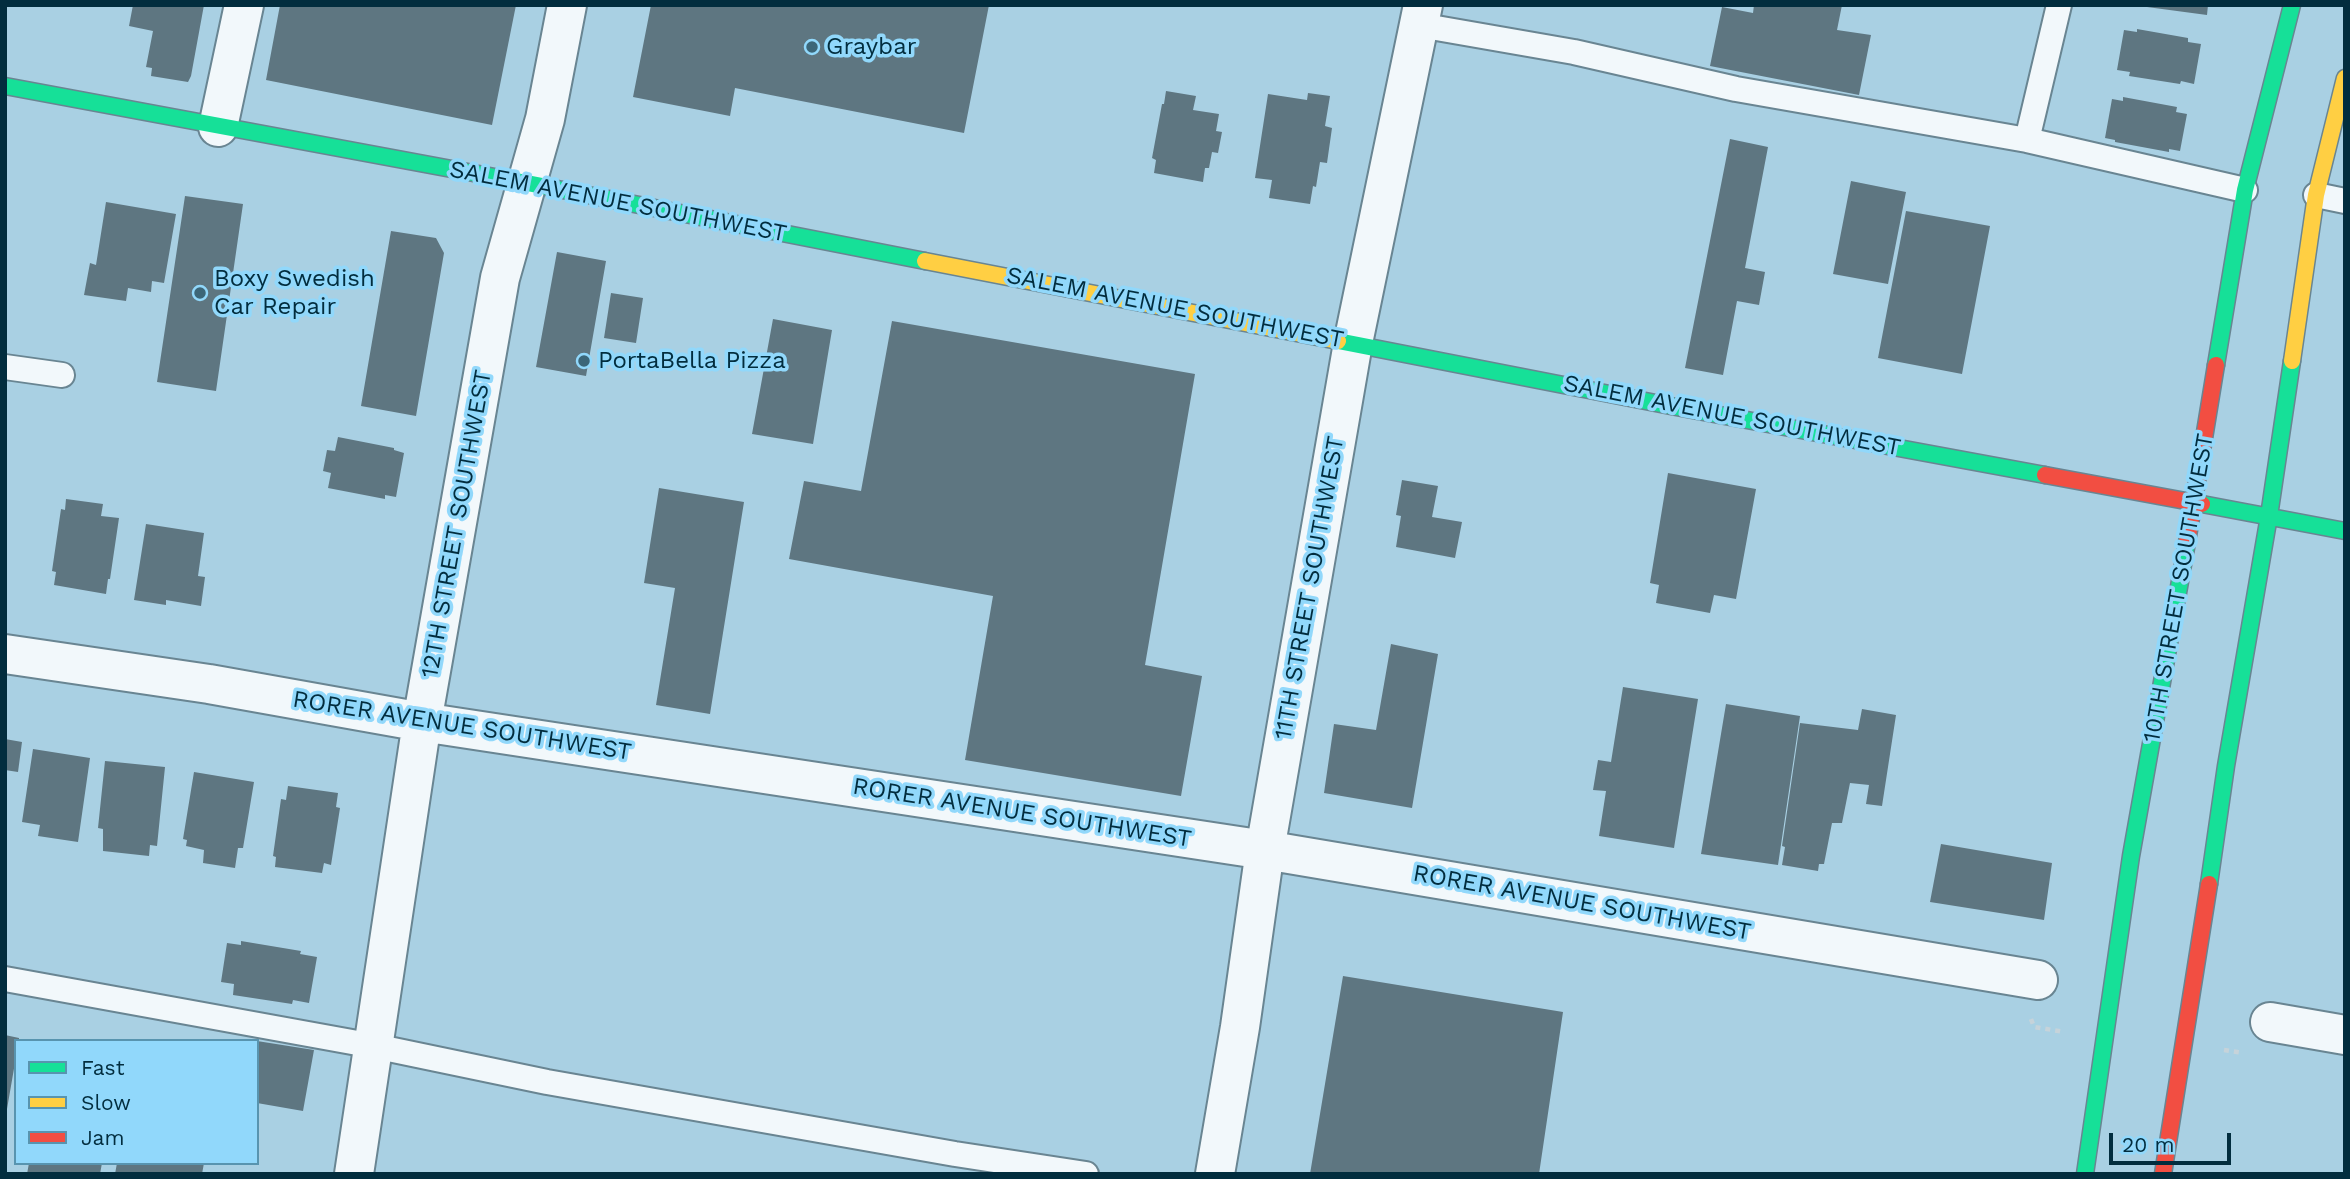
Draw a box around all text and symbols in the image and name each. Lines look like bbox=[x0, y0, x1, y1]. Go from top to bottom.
place label: Graybar bbox=[826, 33, 917, 61]
marker: Graybar bbox=[804, 39, 820, 55]
street label: SALEM AVENUE SOUTHWEST bbox=[447, 155, 789, 249]
street label: SALEM AVENUE SOUTHWEST bbox=[1004, 261, 1346, 355]
place label: Boxy Swedish Car Repair bbox=[214, 265, 375, 321]
marker: Boxy Swedish Car Repair bbox=[192, 285, 208, 301]
place label: PortaBella Pizza bbox=[598, 347, 786, 375]
marker: PortaBella Pizza bbox=[576, 353, 592, 369]
street label: 12TH STREET SOUTHWEST bbox=[416, 368, 498, 680]
street label: SALEM AVENUE SOUTHWEST bbox=[1561, 369, 1903, 463]
street label: 10TH STREET SOUTHWEST bbox=[2138, 431, 2220, 745]
street label: 11TH STREET SOUTHWEST bbox=[1269, 434, 1351, 742]
street label: RORER AVENUE SOUTHWEST bbox=[291, 685, 633, 767]
street label: RORER AVENUE SOUTHWEST bbox=[851, 772, 1193, 854]
street label: RORER AVENUE SOUTHWEST bbox=[1411, 859, 1753, 947]
legend bbox=[14, 1039, 259, 1165]
text: Fast bbox=[81, 1055, 125, 1080]
text: Slow bbox=[81, 1090, 131, 1115]
scale bar bbox=[2112, 1120, 2234, 1164]
text: Jam bbox=[81, 1125, 124, 1150]
text: 20 m bbox=[2122, 1132, 2174, 1157]

